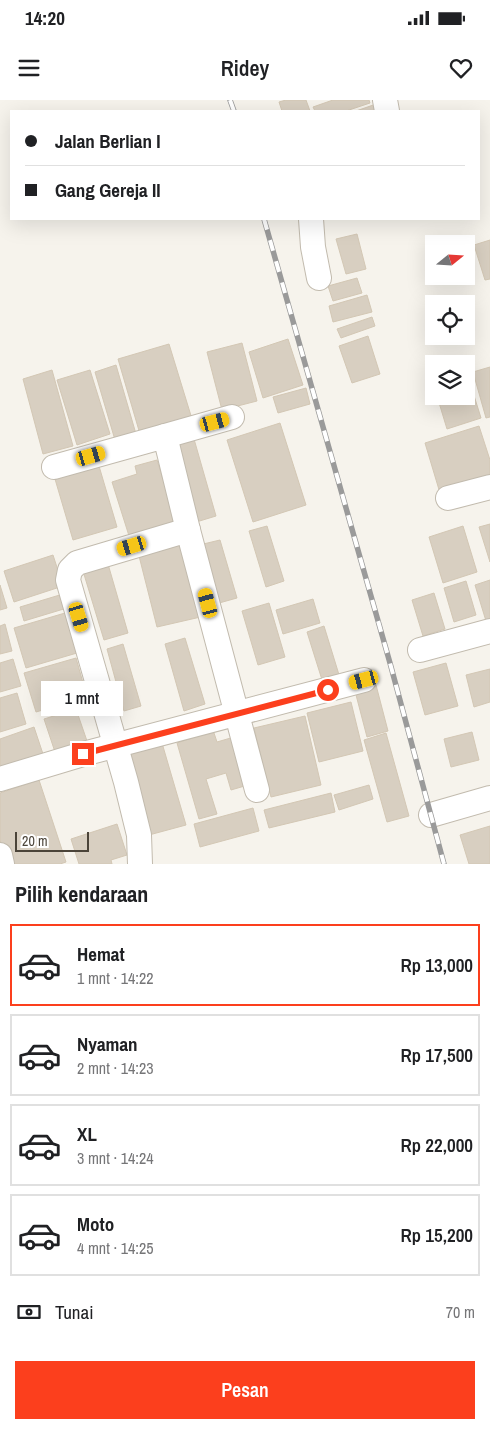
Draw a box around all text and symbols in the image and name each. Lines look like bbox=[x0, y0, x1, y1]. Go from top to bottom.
text: 14:20 bbox=[25, 5, 65, 31]
text: Ridey bbox=[221, 53, 269, 83]
icon: menu bbox=[15, 54, 43, 82]
icon: heart bbox=[447, 54, 475, 82]
text: Jalan Berlian I bbox=[55, 128, 161, 154]
text: Gang Gereja II bbox=[55, 177, 161, 203]
north arrow bbox=[425, 235, 475, 285]
map controls bbox=[425, 235, 475, 405]
button: locate bbox=[425, 295, 475, 345]
button: layers bbox=[425, 355, 475, 405]
car bbox=[198, 411, 231, 433]
car bbox=[74, 445, 107, 467]
car bbox=[115, 534, 148, 558]
car bbox=[196, 587, 219, 619]
car bbox=[67, 600, 90, 634]
car bbox=[347, 669, 380, 691]
route start bbox=[317, 679, 339, 701]
callout: 1 mnt bbox=[42, 682, 124, 716]
text: 1 mnt bbox=[65, 687, 99, 709]
route end bbox=[72, 743, 94, 765]
scale bar bbox=[15, 829, 89, 852]
text: 20 m bbox=[22, 832, 48, 850]
text: Pilih kendaraan bbox=[15, 879, 148, 909]
text: Hemat bbox=[77, 941, 125, 967]
icon: car bbox=[17, 943, 62, 988]
text: Rp 13,000 bbox=[401, 952, 473, 978]
text: 1 mnt · 14:22 bbox=[77, 967, 154, 989]
text: Nyaman bbox=[77, 1031, 138, 1057]
icon: car bbox=[17, 1033, 62, 1078]
text: Rp 17,500 bbox=[401, 1042, 473, 1068]
text: 2 mnt · 14:23 bbox=[77, 1057, 154, 1079]
text: XL bbox=[77, 1121, 97, 1147]
icon: car bbox=[17, 1123, 62, 1168]
text: Rp 22,000 bbox=[401, 1132, 473, 1158]
text: 3 mnt · 14:24 bbox=[77, 1147, 154, 1169]
text: Moto bbox=[77, 1211, 114, 1237]
icon: car bbox=[17, 1213, 62, 1258]
text: Rp 15,200 bbox=[401, 1222, 473, 1248]
text: 4 mnt · 14:25 bbox=[77, 1237, 154, 1259]
icon: cash bbox=[15, 1298, 43, 1326]
text: Tunai bbox=[55, 1299, 94, 1325]
text: 70 m bbox=[446, 1301, 475, 1323]
button: Pesan bbox=[15, 1361, 475, 1419]

